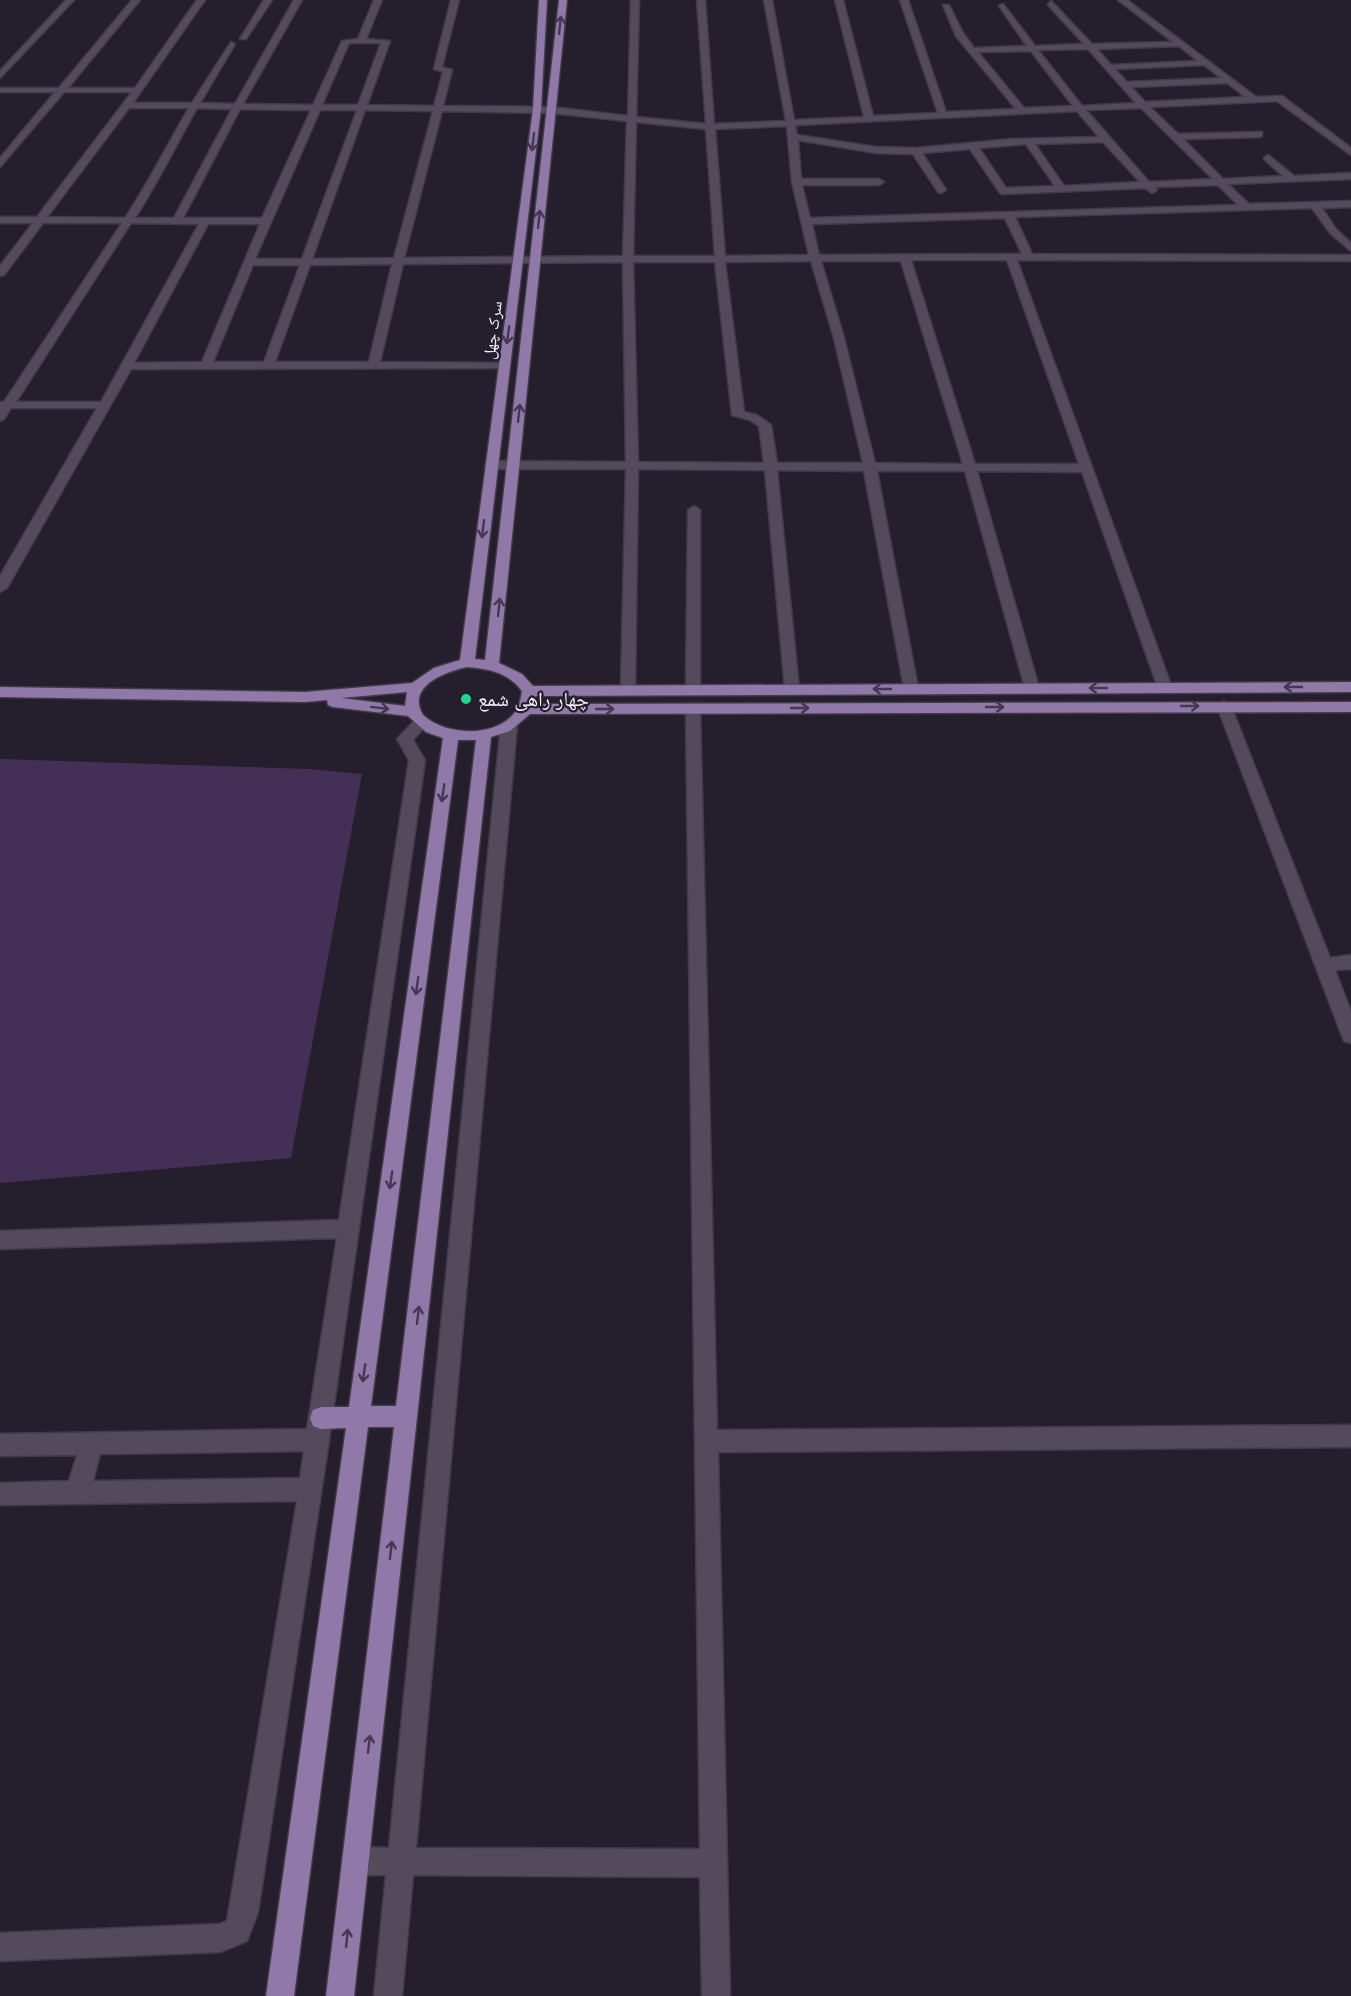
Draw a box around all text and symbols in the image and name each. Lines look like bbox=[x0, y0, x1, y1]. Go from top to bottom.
one-way arrow bbox=[555, 16, 566, 35]
one-way arrow bbox=[527, 132, 538, 151]
one-way arrow bbox=[534, 210, 545, 229]
street label: سرک چهل bbox=[477, 300, 507, 360]
one-way arrow bbox=[502, 325, 513, 345]
one-way arrow bbox=[514, 403, 525, 423]
one-way arrow bbox=[478, 518, 489, 538]
one-way arrow bbox=[493, 597, 504, 617]
one-way arrow bbox=[1283, 681, 1303, 693]
one-way arrow bbox=[1088, 682, 1108, 694]
one-way arrow bbox=[872, 683, 892, 694]
place label: چهار راهی شمع bbox=[478, 685, 589, 712]
marker: چهار راهی شمع bbox=[459, 692, 473, 706]
one-way arrow bbox=[1179, 700, 1199, 712]
one-way arrow bbox=[984, 701, 1004, 713]
one-way arrow bbox=[369, 702, 389, 713]
one-way arrow bbox=[789, 702, 809, 714]
one-way arrow bbox=[594, 703, 614, 715]
one-way arrow bbox=[438, 783, 449, 803]
one-way arrow bbox=[411, 976, 422, 996]
one-way arrow bbox=[385, 1169, 396, 1189]
one-way arrow bbox=[413, 1305, 424, 1325]
one-way arrow bbox=[359, 1362, 370, 1382]
one-way arrow bbox=[386, 1541, 397, 1561]
one-way arrow bbox=[364, 1735, 375, 1755]
one-way arrow bbox=[342, 1928, 353, 1948]

